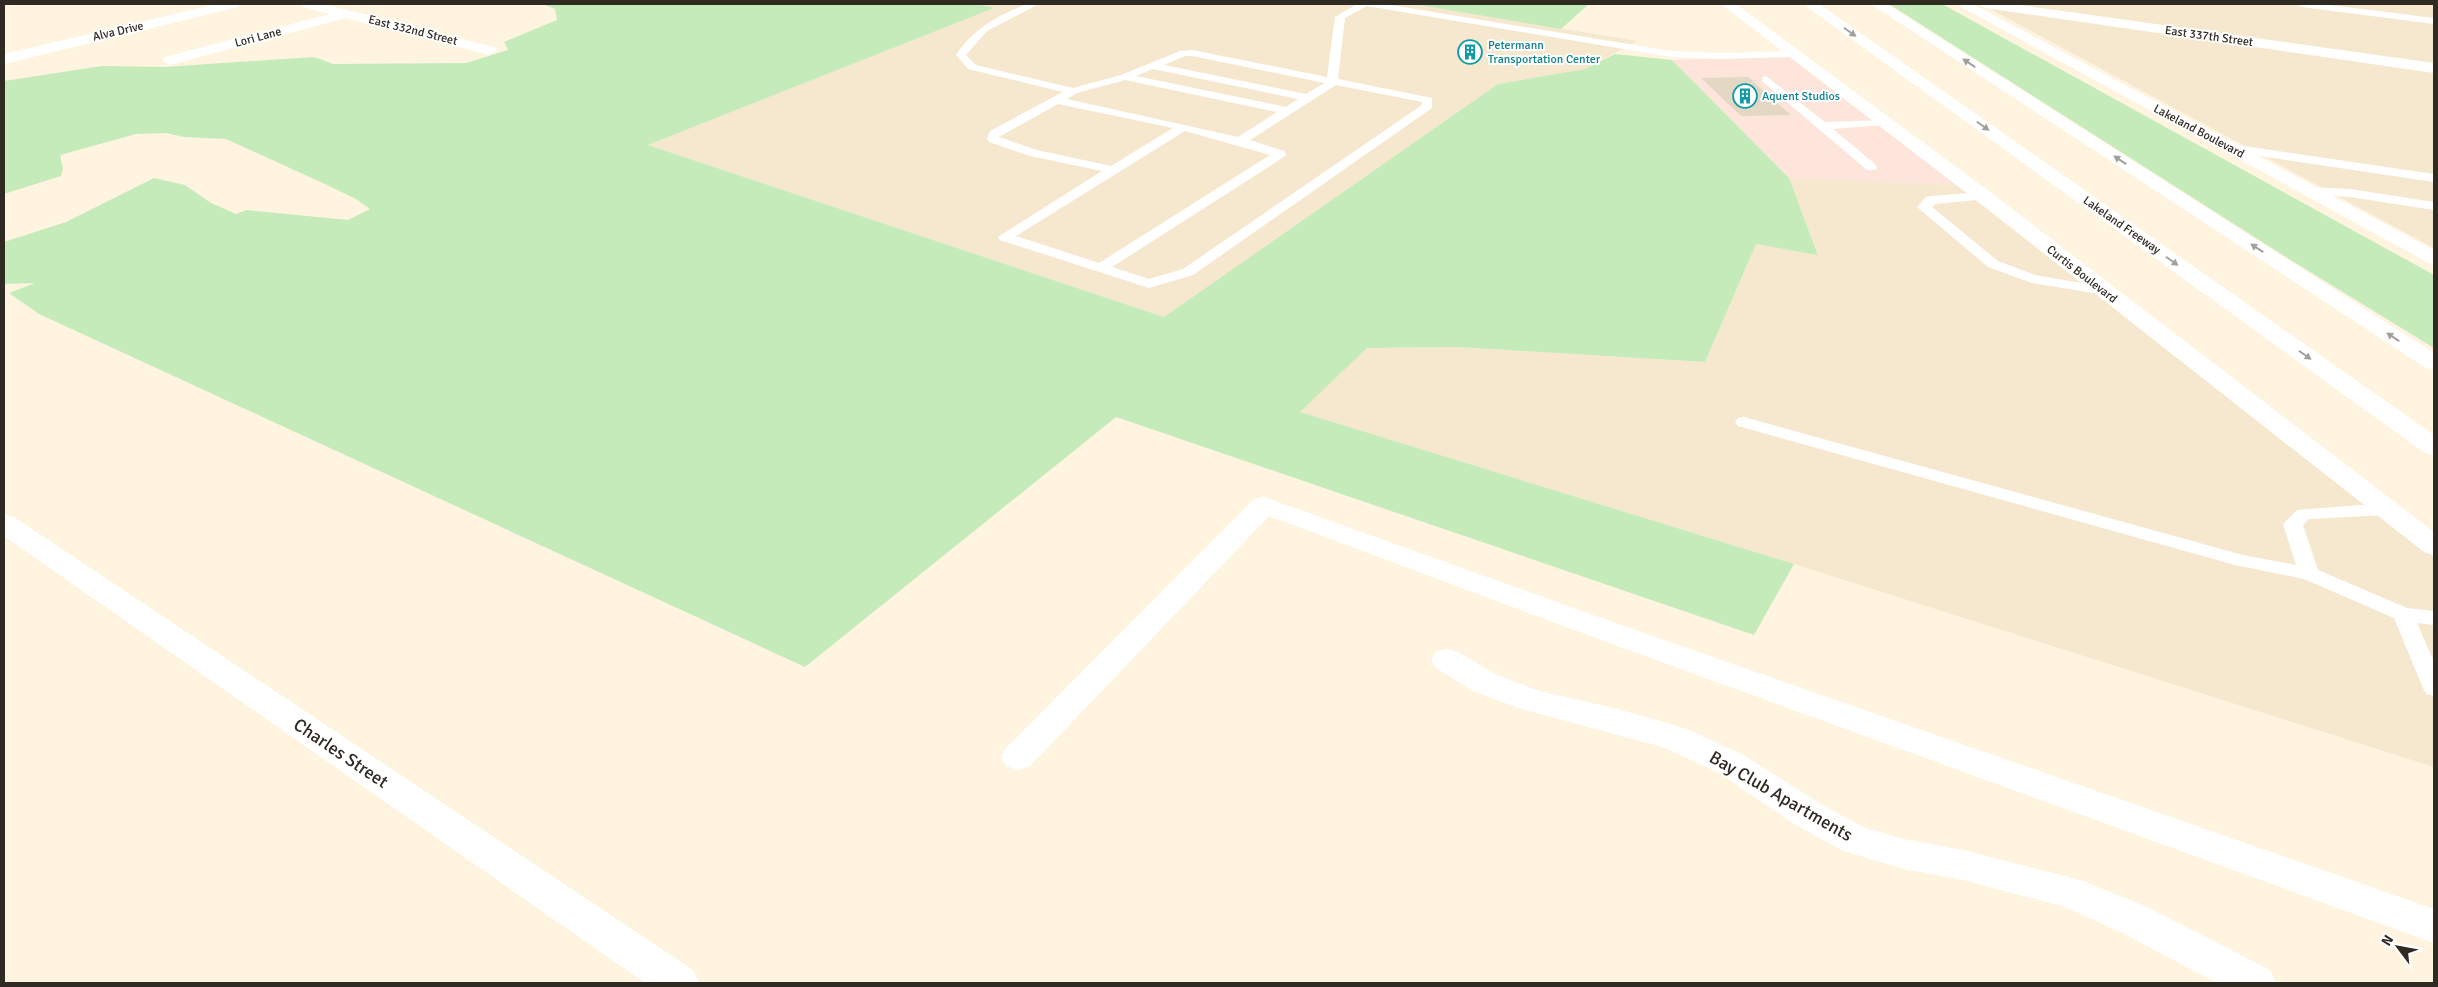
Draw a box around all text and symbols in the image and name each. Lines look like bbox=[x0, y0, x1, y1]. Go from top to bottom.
street label: East 332nd Street bbox=[367, 12, 459, 49]
street label: Alva Drive bbox=[91, 18, 145, 45]
street label: East 337th Street bbox=[2164, 23, 2254, 50]
street label: Lori Lane bbox=[233, 24, 283, 51]
one-way arrow bbox=[1843, 27, 1857, 37]
place label: Petermann Transportation Center bbox=[1488, 38, 1601, 67]
building icon: Petermann Transportation Center bbox=[1457, 39, 1483, 65]
one-way arrow bbox=[1962, 58, 1976, 67]
building icon: Aquent Studios bbox=[1732, 83, 1758, 109]
place label: Aquent Studios bbox=[1762, 89, 1840, 104]
street label: Lakeland Boulevard bbox=[2151, 101, 2247, 162]
one-way arrow bbox=[1976, 121, 1990, 131]
one-way arrow bbox=[2114, 156, 2127, 165]
street label: Lakeland Freeway bbox=[2080, 193, 2164, 258]
street label: Curtis Boulevard bbox=[2043, 242, 2120, 307]
one-way arrow bbox=[2250, 244, 2263, 253]
one-way arrow bbox=[2165, 256, 2179, 266]
one-way arrow bbox=[2387, 332, 2400, 341]
one-way arrow bbox=[2298, 350, 2312, 360]
street label: Charles Street bbox=[290, 713, 392, 793]
street label: Bay Club Apartments bbox=[1705, 746, 1857, 846]
north arrow bbox=[2373, 922, 2423, 972]
text: N bbox=[2378, 932, 2397, 949]

